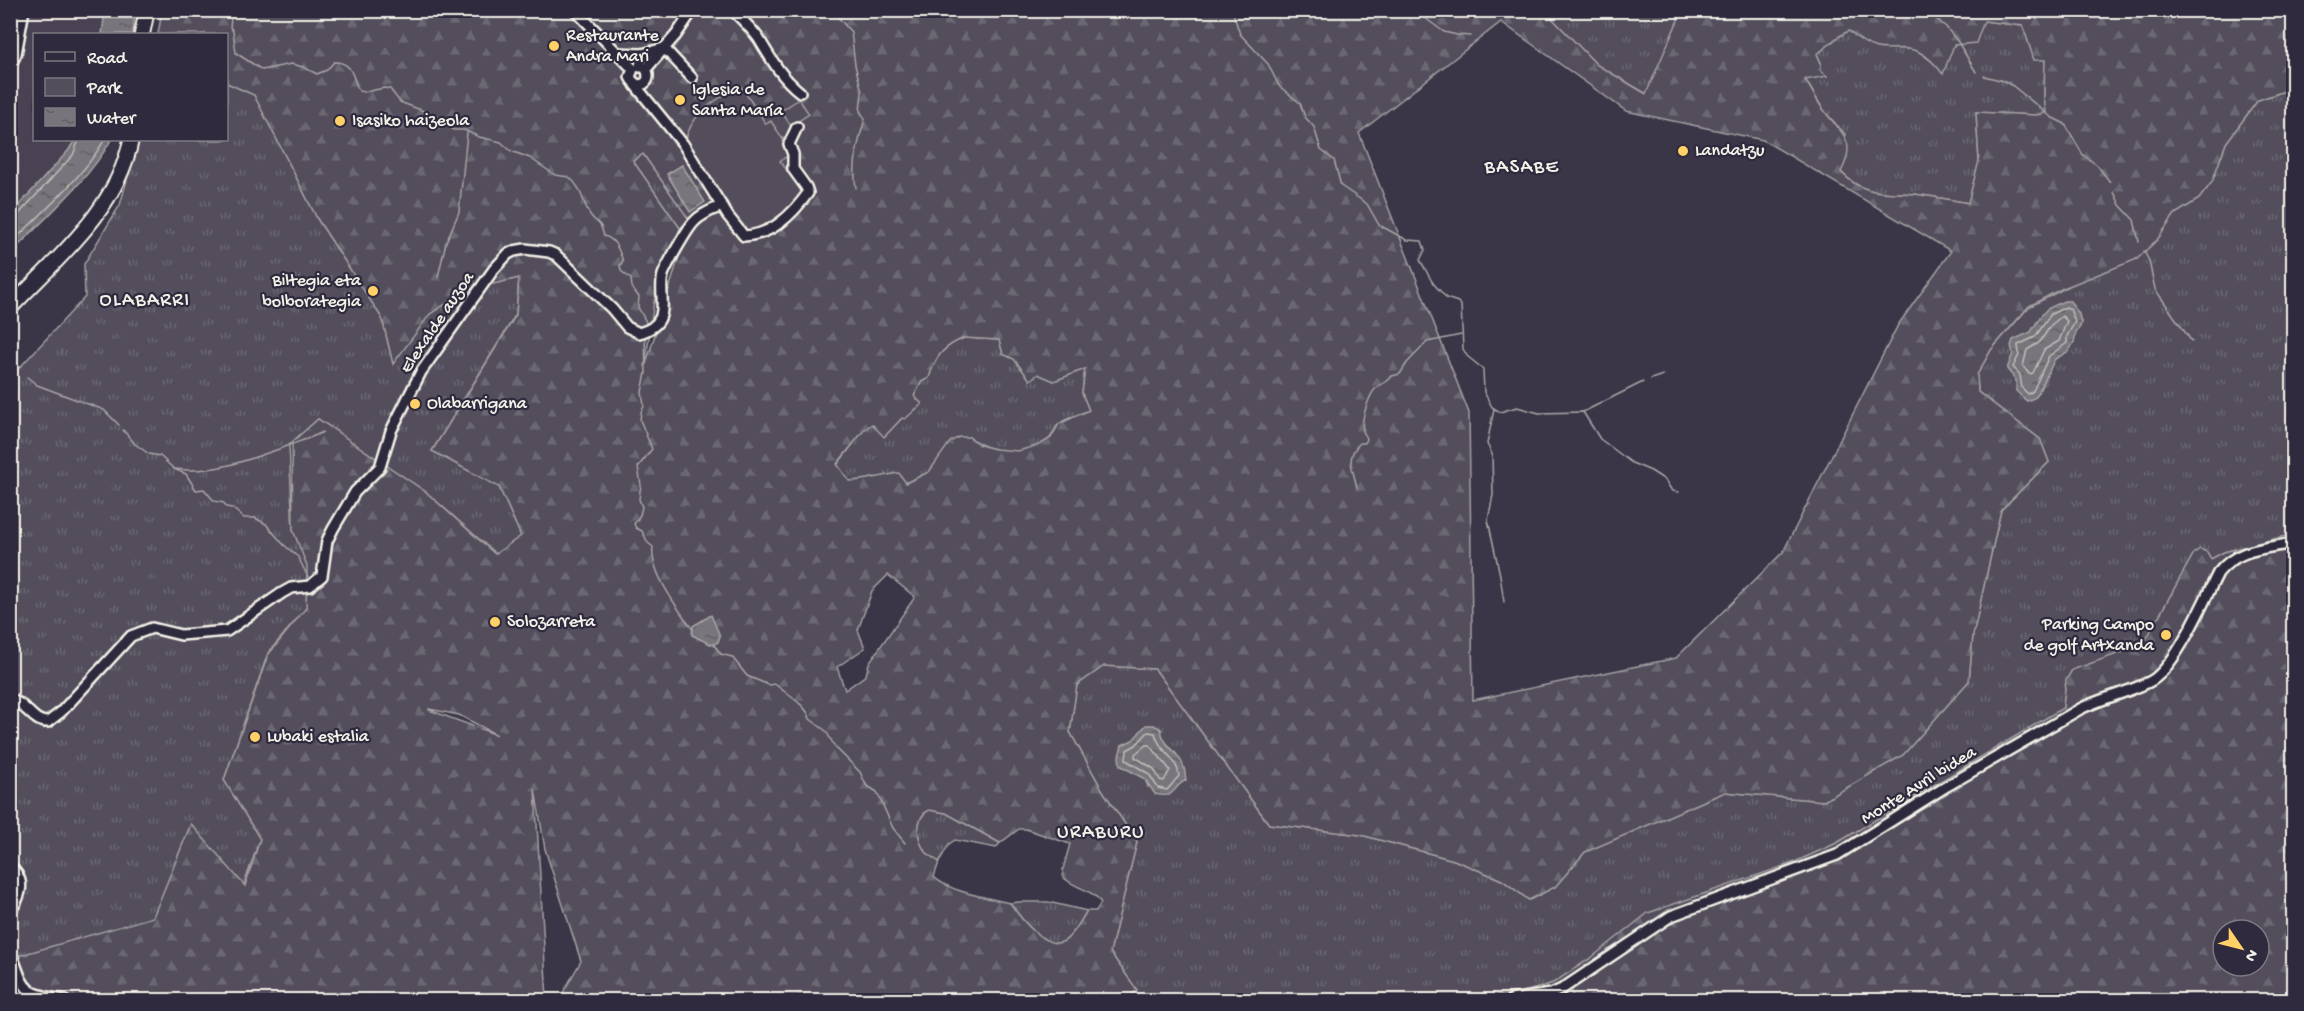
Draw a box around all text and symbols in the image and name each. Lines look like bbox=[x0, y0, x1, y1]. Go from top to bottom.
place label: Restaurante Andra Mari bbox=[566, 26, 659, 68]
legend bbox=[33, 33, 228, 141]
marker: Restaurante Andra Mari bbox=[547, 39, 561, 53]
text: Road bbox=[87, 49, 128, 70]
text: Park bbox=[86, 79, 123, 100]
place label: Iglesia de Santa María bbox=[692, 80, 784, 122]
marker: Iglesia de Santa María bbox=[673, 93, 687, 107]
text: Water bbox=[87, 109, 137, 130]
place label: Isasiko haizeola bbox=[352, 111, 470, 132]
marker: Isasiko haizeola bbox=[333, 114, 347, 128]
place label: Landatzu bbox=[1695, 141, 1765, 162]
marker: Landatzu bbox=[1676, 144, 1690, 158]
district label: BASABE bbox=[1484, 157, 1559, 180]
street label: Elexalde auzoa bbox=[396, 268, 480, 378]
place label: Biltegia eta bolborategia bbox=[262, 271, 362, 313]
marker: Biltegia eta bolborategia bbox=[366, 284, 380, 298]
district label: OLABARRI bbox=[100, 290, 190, 313]
place label: Olabarrigana bbox=[427, 394, 528, 415]
marker: Olabarrigana bbox=[408, 397, 422, 411]
place label: Solozarreta bbox=[507, 612, 596, 633]
marker: Solozarreta bbox=[488, 615, 502, 629]
place label: Parking Campo de golf Artxanda bbox=[2024, 615, 2155, 657]
marker: Parking Campo de golf Artxanda bbox=[2159, 628, 2173, 642]
place label: Lubaki estalia bbox=[267, 727, 370, 748]
marker: Lubaki estalia bbox=[248, 730, 262, 744]
street label: Monte Avril bidea bbox=[1858, 742, 1981, 830]
district label: URABURU bbox=[1057, 822, 1145, 845]
north arrow bbox=[2211, 918, 2271, 978]
text: N bbox=[2239, 945, 2261, 965]

